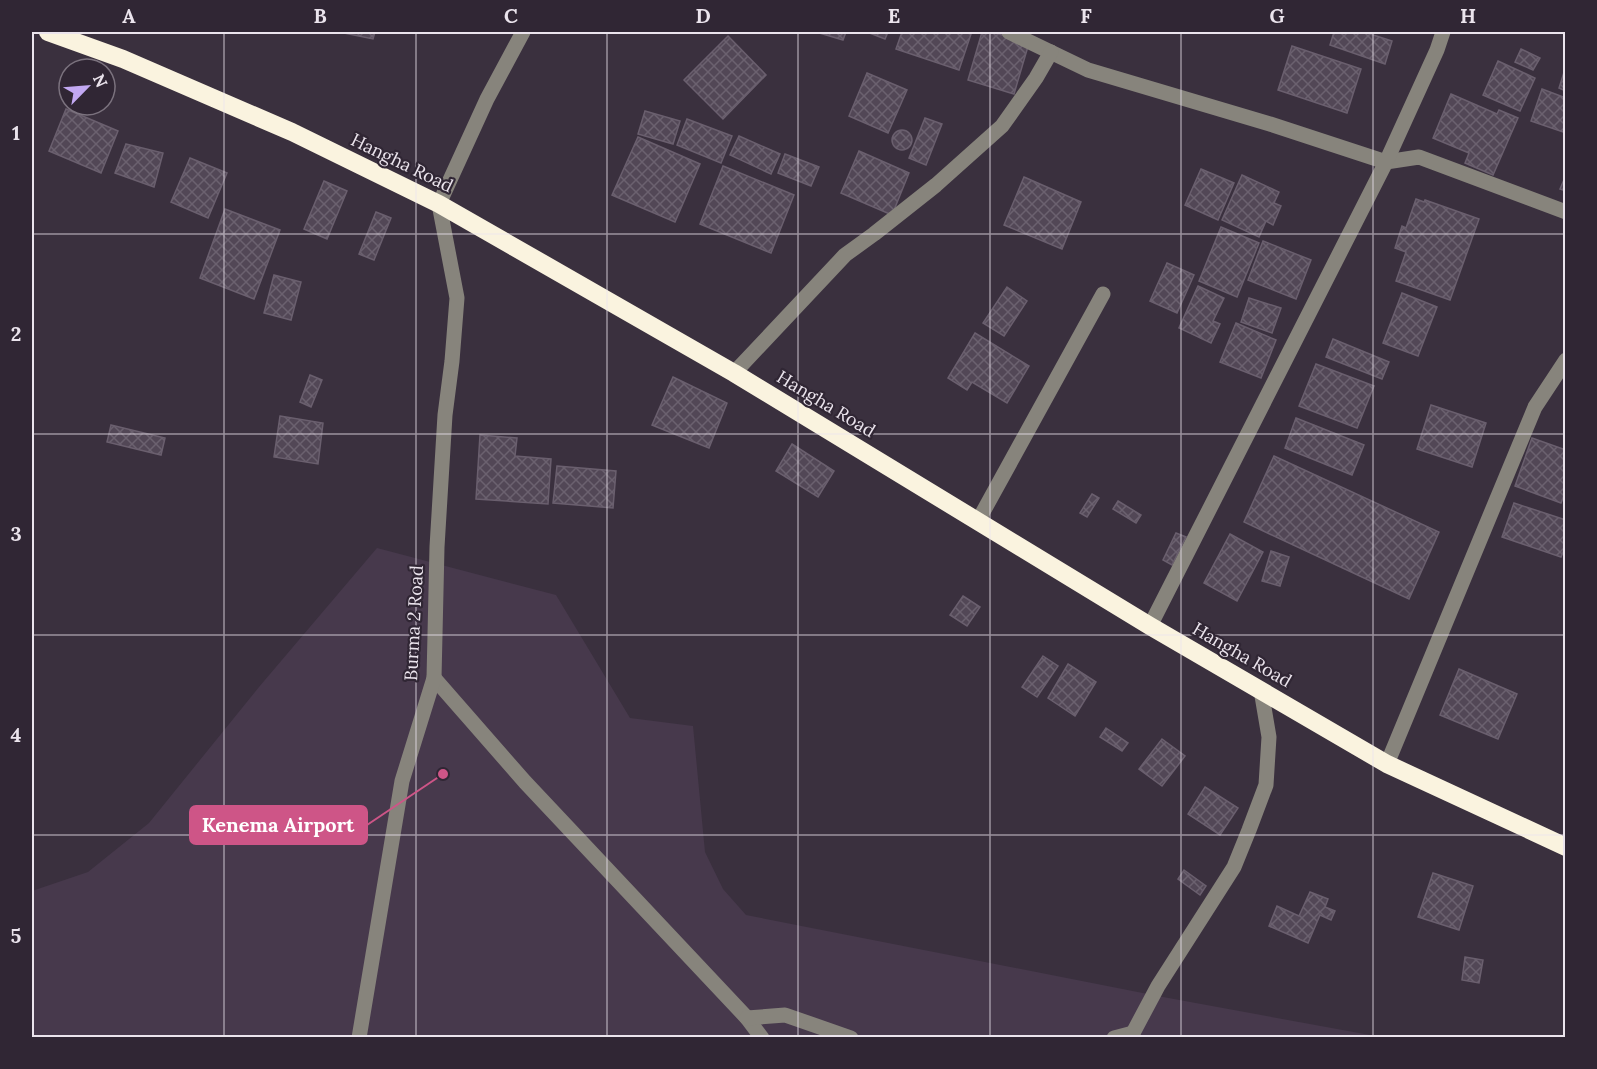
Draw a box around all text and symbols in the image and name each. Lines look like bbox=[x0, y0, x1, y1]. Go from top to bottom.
text: A bbox=[122, 3, 136, 28]
text: B bbox=[313, 3, 327, 28]
text: C bbox=[504, 3, 518, 28]
text: D bbox=[695, 3, 711, 28]
text: E bbox=[888, 3, 900, 28]
text: F bbox=[1080, 3, 1092, 28]
text: G bbox=[1269, 3, 1285, 28]
text: H bbox=[1460, 3, 1476, 28]
north arrow bbox=[57, 57, 117, 117]
text: N bbox=[89, 71, 112, 90]
text: 1 bbox=[12, 120, 20, 145]
street label: Hangha Road bbox=[347, 128, 457, 197]
text: 2 bbox=[11, 321, 21, 346]
street label: Hangha Road bbox=[773, 365, 880, 442]
text: 3 bbox=[10, 521, 22, 546]
street label: Burma 2 Road bbox=[399, 564, 428, 681]
street label: Hangha Road bbox=[1188, 617, 1296, 692]
text: 4 bbox=[11, 722, 22, 747]
callout: Kenema Airport bbox=[190, 806, 367, 844]
text: Kenema Airport bbox=[202, 812, 355, 837]
text: 5 bbox=[11, 923, 22, 948]

